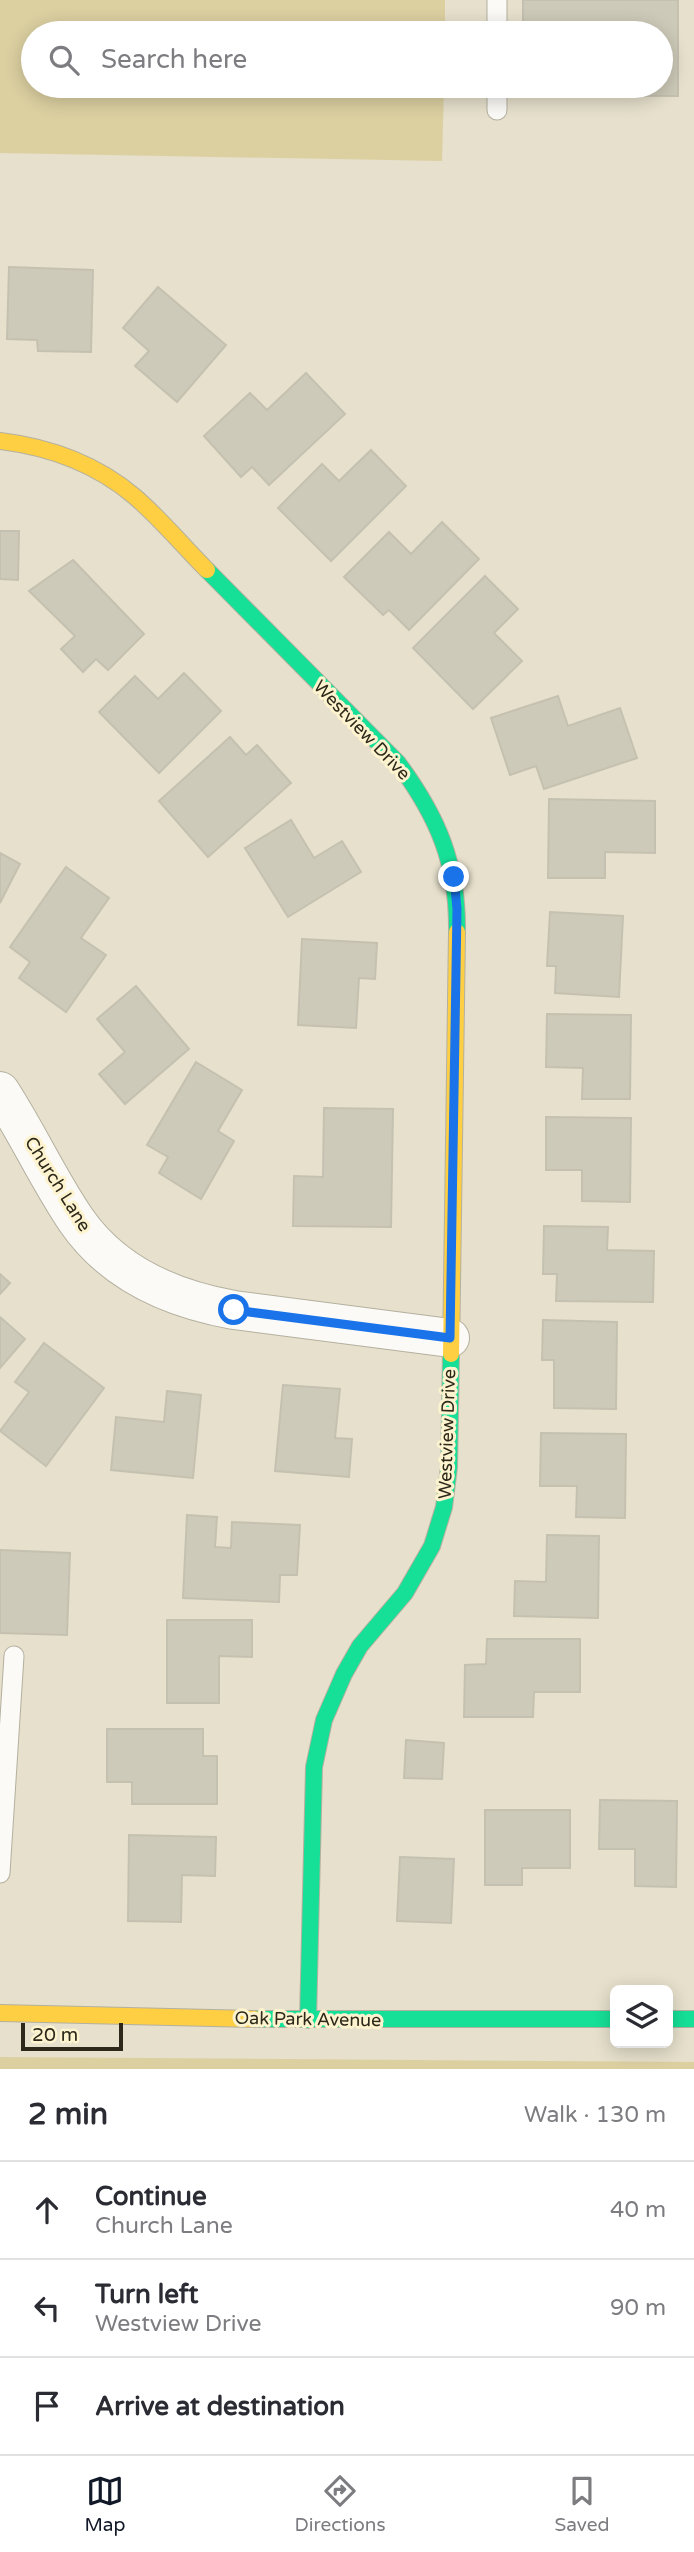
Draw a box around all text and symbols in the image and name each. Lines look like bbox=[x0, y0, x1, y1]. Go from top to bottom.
search box bbox=[21, 21, 673, 98]
icon: search bbox=[45, 41, 83, 79]
text: Search here bbox=[101, 44, 247, 75]
street label: Westview Drive bbox=[309, 675, 415, 785]
route end bbox=[438, 861, 469, 892]
street label: Church Lane bbox=[20, 1132, 96, 1236]
route start bbox=[218, 1294, 249, 1325]
street label: Westview Drive bbox=[434, 1368, 460, 1500]
map controls bbox=[610, 1985, 673, 2048]
button: layers bbox=[610, 1985, 673, 2048]
street label: Oak Park Avenue bbox=[235, 2007, 381, 2031]
scale bar bbox=[21, 2020, 122, 2052]
text: 20 m bbox=[32, 2024, 78, 2046]
text: 2 min bbox=[28, 2096, 108, 2133]
text: Walk · 130 m bbox=[524, 2101, 666, 2129]
text: Continue bbox=[95, 2181, 207, 2212]
icon: ahead bbox=[28, 2191, 66, 2229]
text: 40 m bbox=[610, 2196, 666, 2224]
text: Church Lane bbox=[95, 2212, 233, 2240]
text: Turn left bbox=[95, 2279, 198, 2310]
icon: left bbox=[28, 2289, 66, 2327]
text: 90 m bbox=[610, 2294, 666, 2322]
text: Westview Drive bbox=[95, 2310, 262, 2338]
icon: arrive bbox=[28, 2387, 66, 2425]
text: Arrive at destination bbox=[95, 2391, 345, 2422]
tab: Map bbox=[85, 2472, 126, 2536]
tab: Directions bbox=[295, 2472, 386, 2536]
tab: Saved bbox=[555, 2472, 609, 2536]

